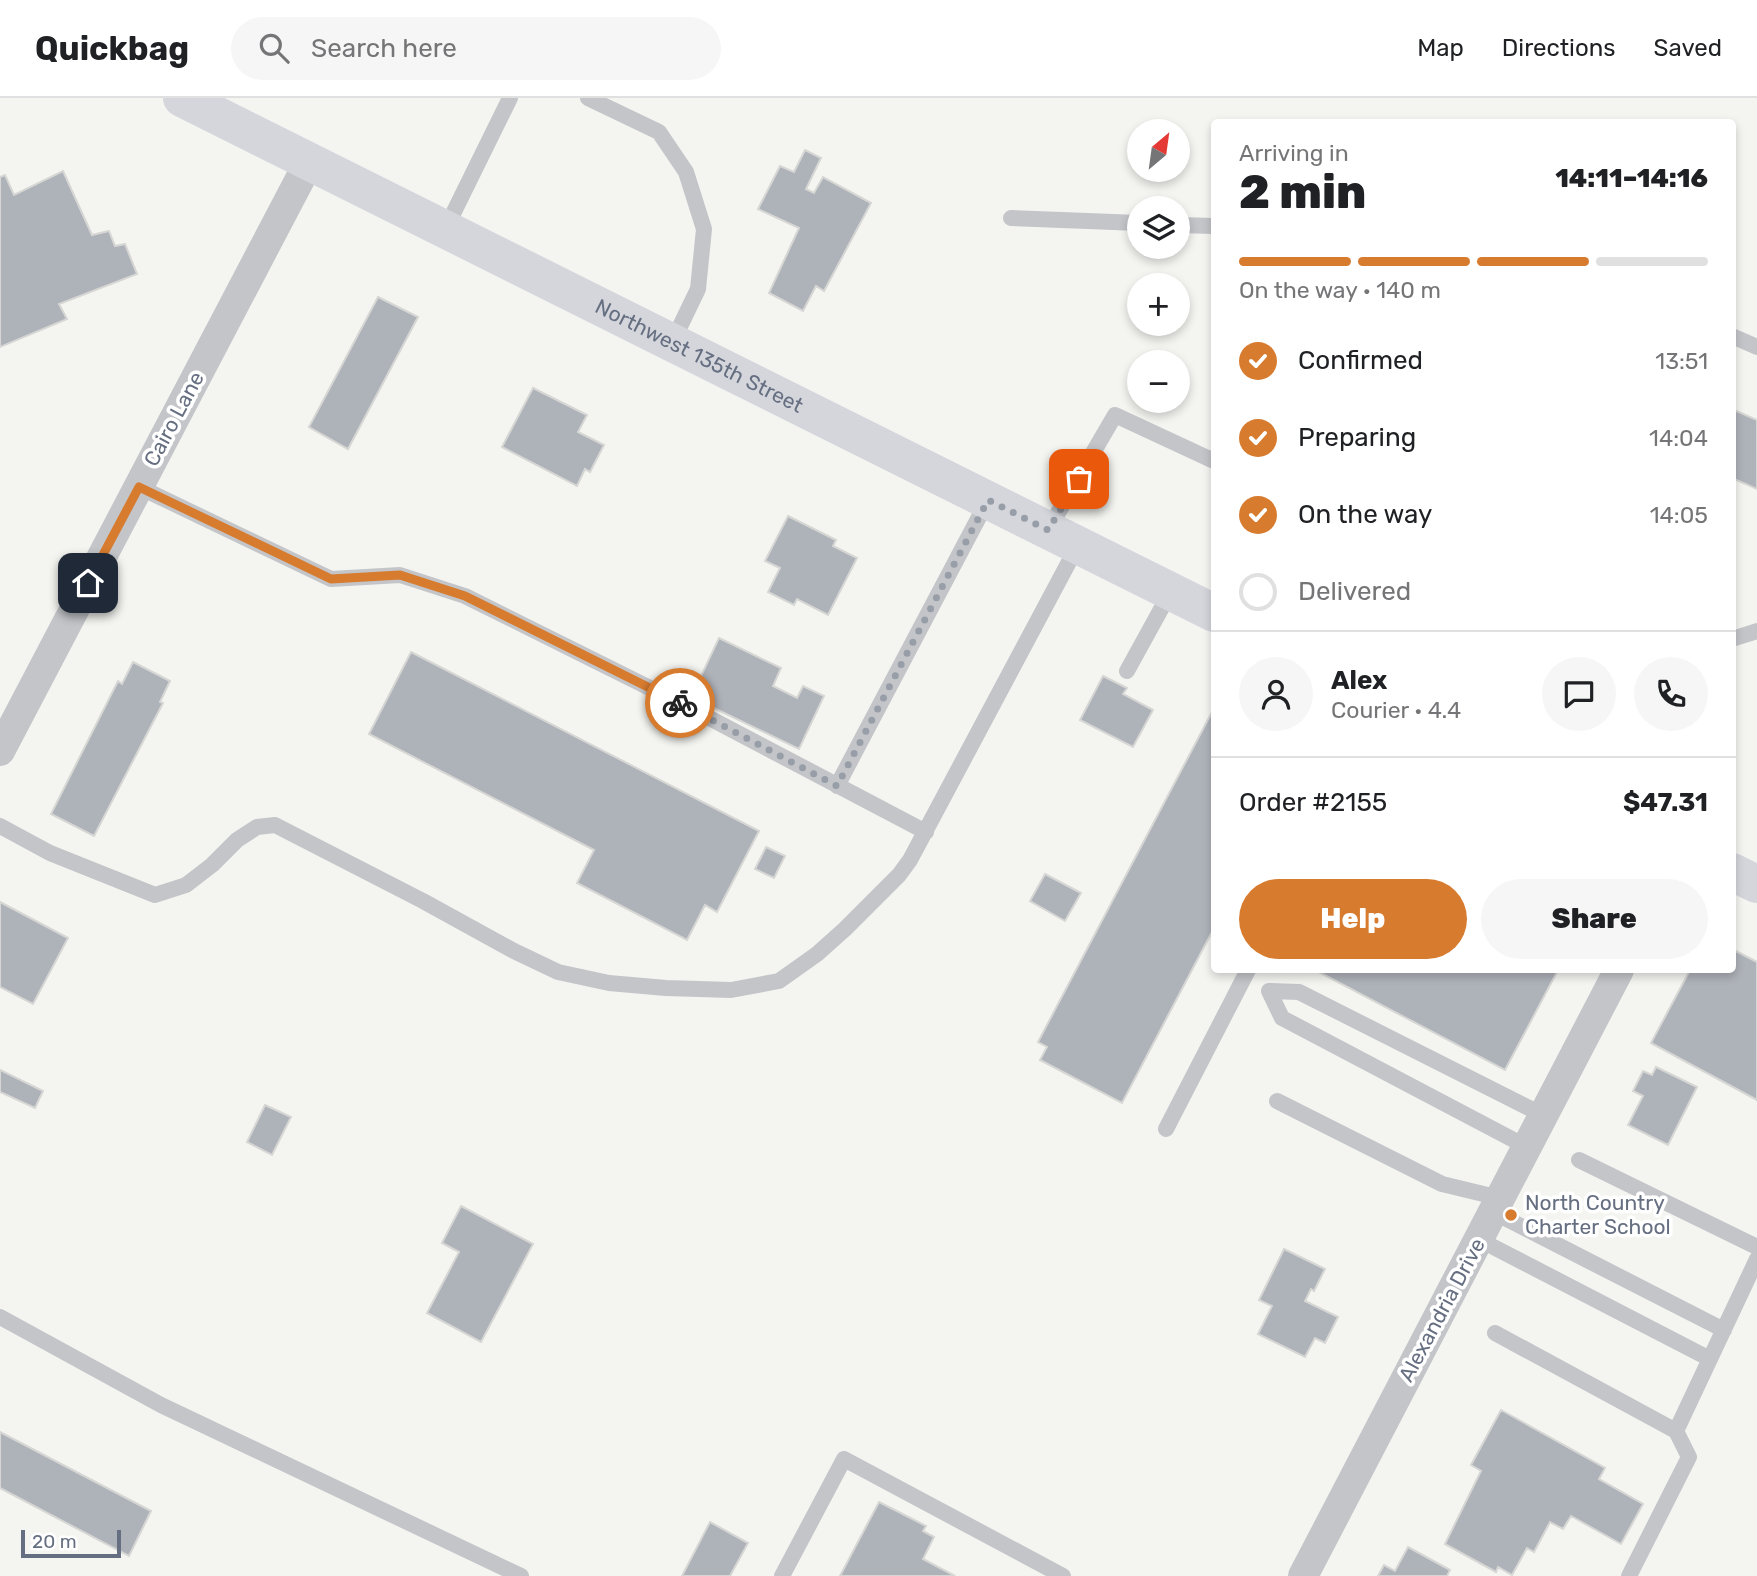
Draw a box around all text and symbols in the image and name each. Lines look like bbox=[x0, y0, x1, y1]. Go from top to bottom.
search box bbox=[231, 17, 721, 80]
text: Quickbag bbox=[35, 29, 189, 68]
icon: search bbox=[255, 29, 293, 67]
text: Search here bbox=[311, 33, 457, 64]
text: Map bbox=[1417, 34, 1464, 62]
text: Directions bbox=[1502, 34, 1615, 62]
text: Saved bbox=[1653, 34, 1722, 62]
north arrow bbox=[1127, 119, 1190, 182]
map controls bbox=[1127, 119, 1190, 413]
text: Arriving in bbox=[1239, 139, 1349, 167]
text: 14:11–14:16 bbox=[1555, 163, 1708, 194]
text: 2 min bbox=[1239, 165, 1366, 220]
button: layers bbox=[1127, 196, 1190, 259]
button: + bbox=[1127, 273, 1190, 336]
text: On the way · 140 m bbox=[1239, 276, 1441, 304]
street label: Northwest 135th Street bbox=[591, 293, 807, 418]
icon: check bbox=[1239, 342, 1277, 380]
text: Confirmed bbox=[1298, 345, 1423, 376]
text: 13:51 bbox=[1655, 347, 1708, 375]
button: − bbox=[1127, 350, 1190, 413]
street label: Cairo Lane bbox=[138, 367, 209, 470]
icon: check bbox=[1239, 419, 1277, 457]
text: Preparing bbox=[1298, 422, 1416, 453]
text: 14:04 bbox=[1649, 424, 1708, 452]
pin bbox=[1049, 449, 1109, 509]
icon: bag bbox=[1060, 460, 1098, 498]
icon: check bbox=[1239, 496, 1277, 534]
text: On the way bbox=[1298, 499, 1432, 530]
text: 14:05 bbox=[1650, 501, 1708, 529]
pin bbox=[58, 553, 118, 613]
icon: home bbox=[69, 564, 107, 602]
text: Delivered bbox=[1298, 576, 1411, 607]
button: person bbox=[1239, 657, 1313, 731]
button: chat bbox=[1542, 657, 1616, 731]
button: phone bbox=[1634, 657, 1708, 731]
text: Alex bbox=[1331, 665, 1387, 696]
courier bbox=[645, 668, 715, 738]
icon: bike bbox=[661, 684, 699, 722]
text: Courier · 4.4 bbox=[1331, 696, 1461, 724]
text: Order #2155 bbox=[1239, 787, 1387, 818]
text: $47.31 bbox=[1623, 787, 1708, 818]
button: Help bbox=[1239, 879, 1467, 959]
button: Share bbox=[1481, 879, 1708, 959]
place label: North Country Charter School bbox=[1525, 1190, 1671, 1239]
marker: North Country Charter School bbox=[1503, 1207, 1519, 1223]
street label: Alexandria Drive bbox=[1393, 1234, 1490, 1386]
scale bar bbox=[21, 1527, 121, 1559]
text: 20 m bbox=[32, 1530, 77, 1553]

